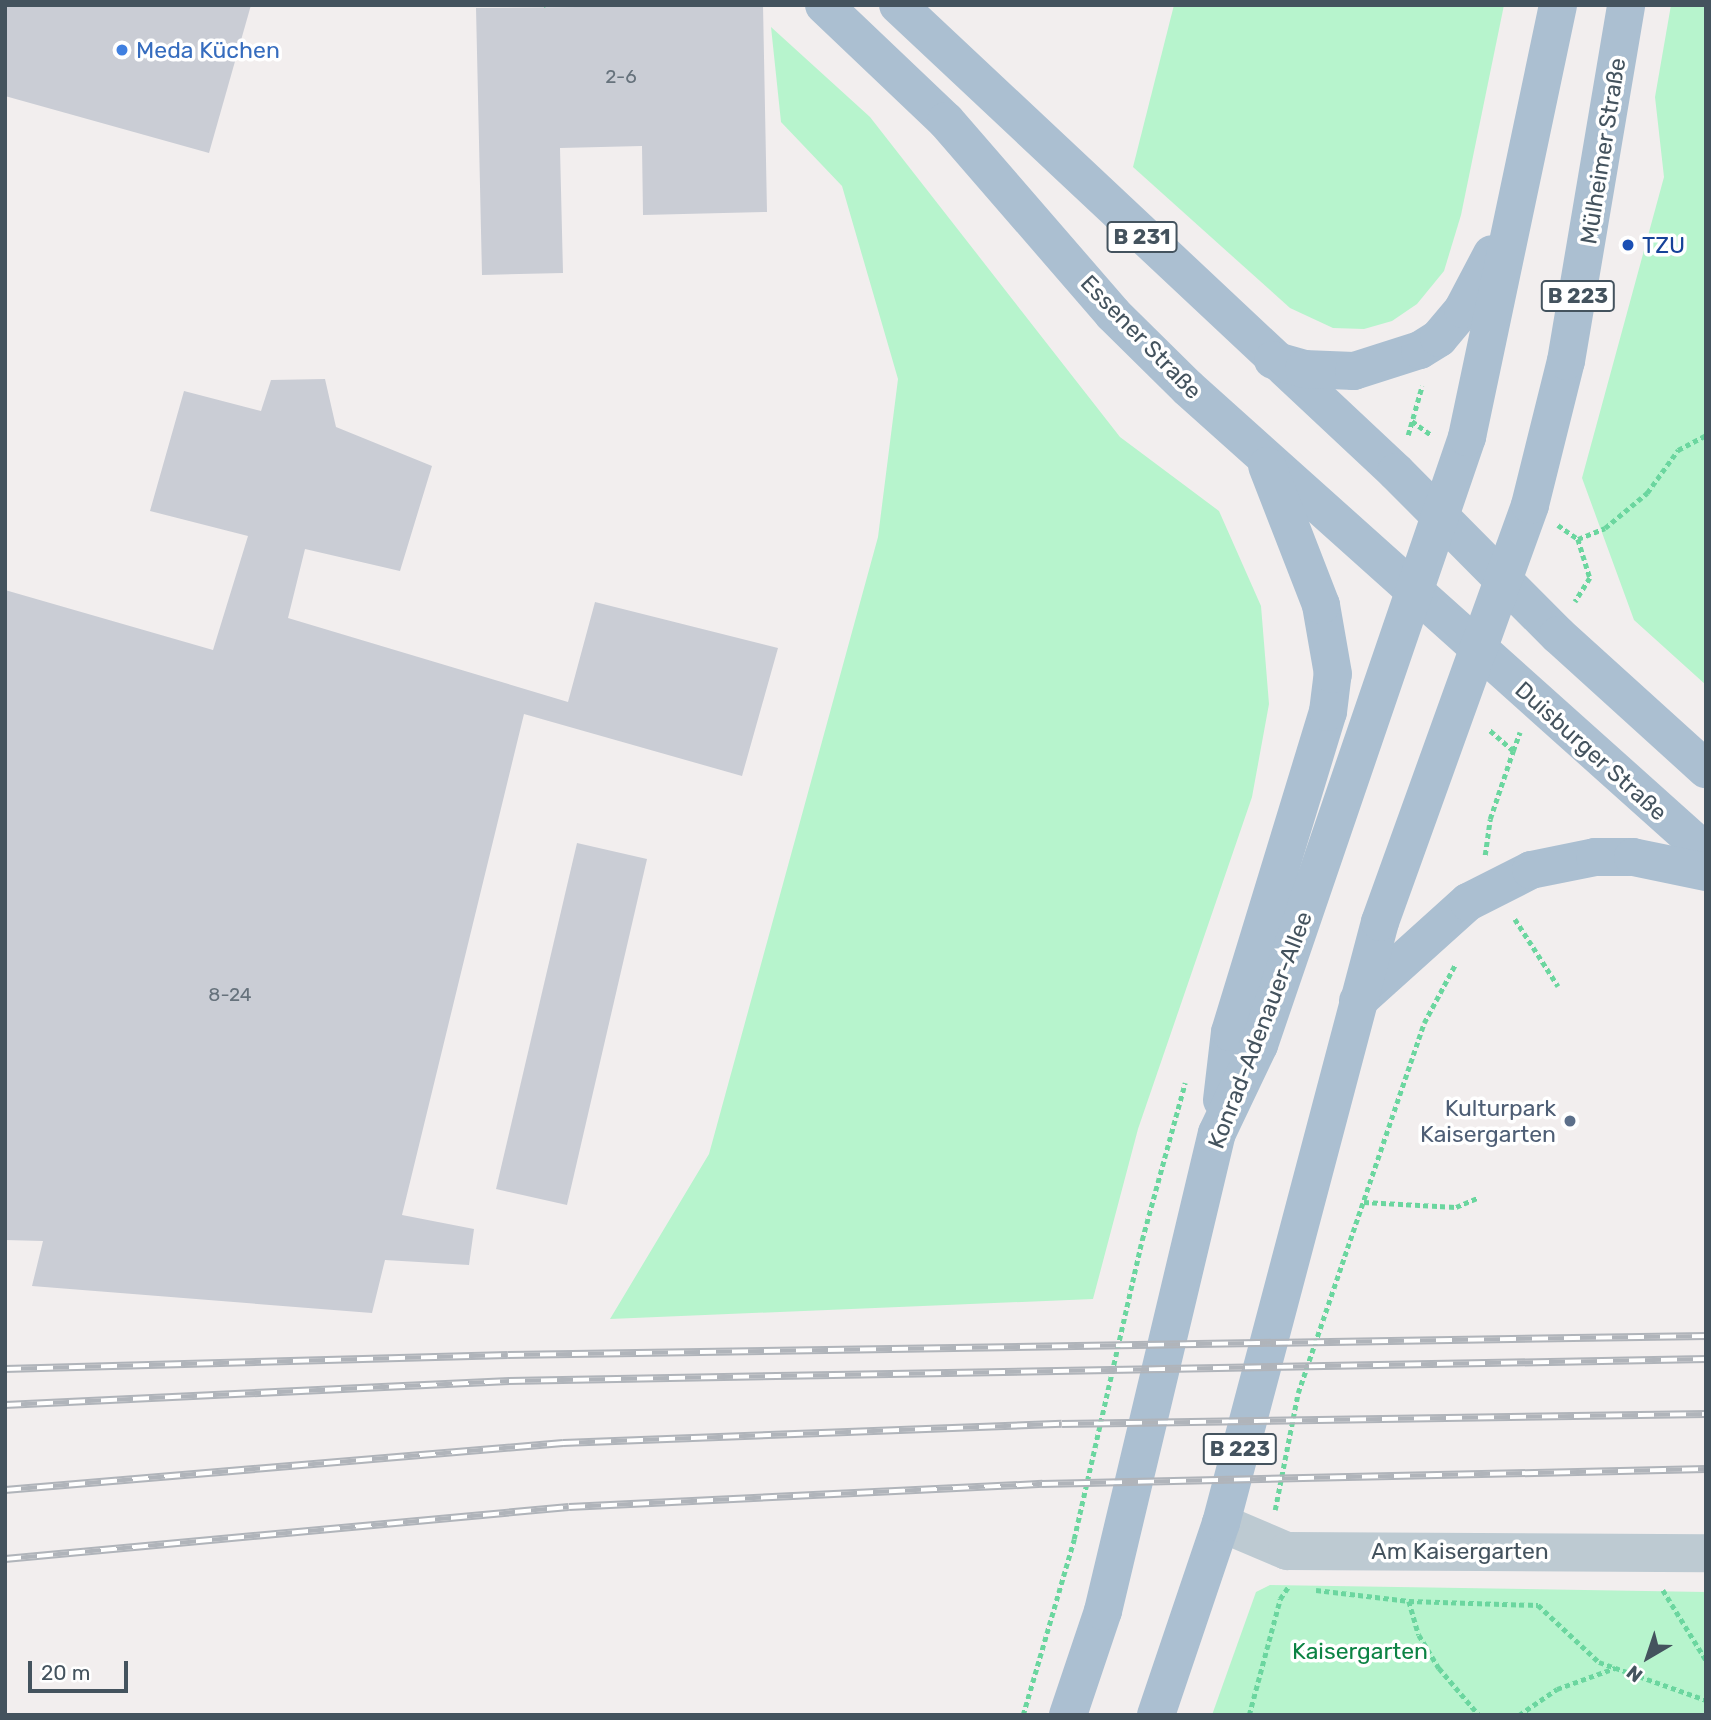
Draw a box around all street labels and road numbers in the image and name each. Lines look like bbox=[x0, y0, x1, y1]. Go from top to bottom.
street label: Mülheimer Straße bbox=[1575, 56, 1631, 246]
road number: B 231 bbox=[1105, 219, 1179, 254]
street label: Essener Straße bbox=[1075, 269, 1207, 405]
road number: B 223 bbox=[1540, 278, 1616, 314]
street label: Duisburger Straße bbox=[1509, 676, 1673, 826]
street label: Konrad-Adenauer-Allee bbox=[1202, 908, 1318, 1152]
road number: B 223 bbox=[1202, 1432, 1278, 1466]
street label: Am Kaisergarten bbox=[1371, 1537, 1549, 1565]

